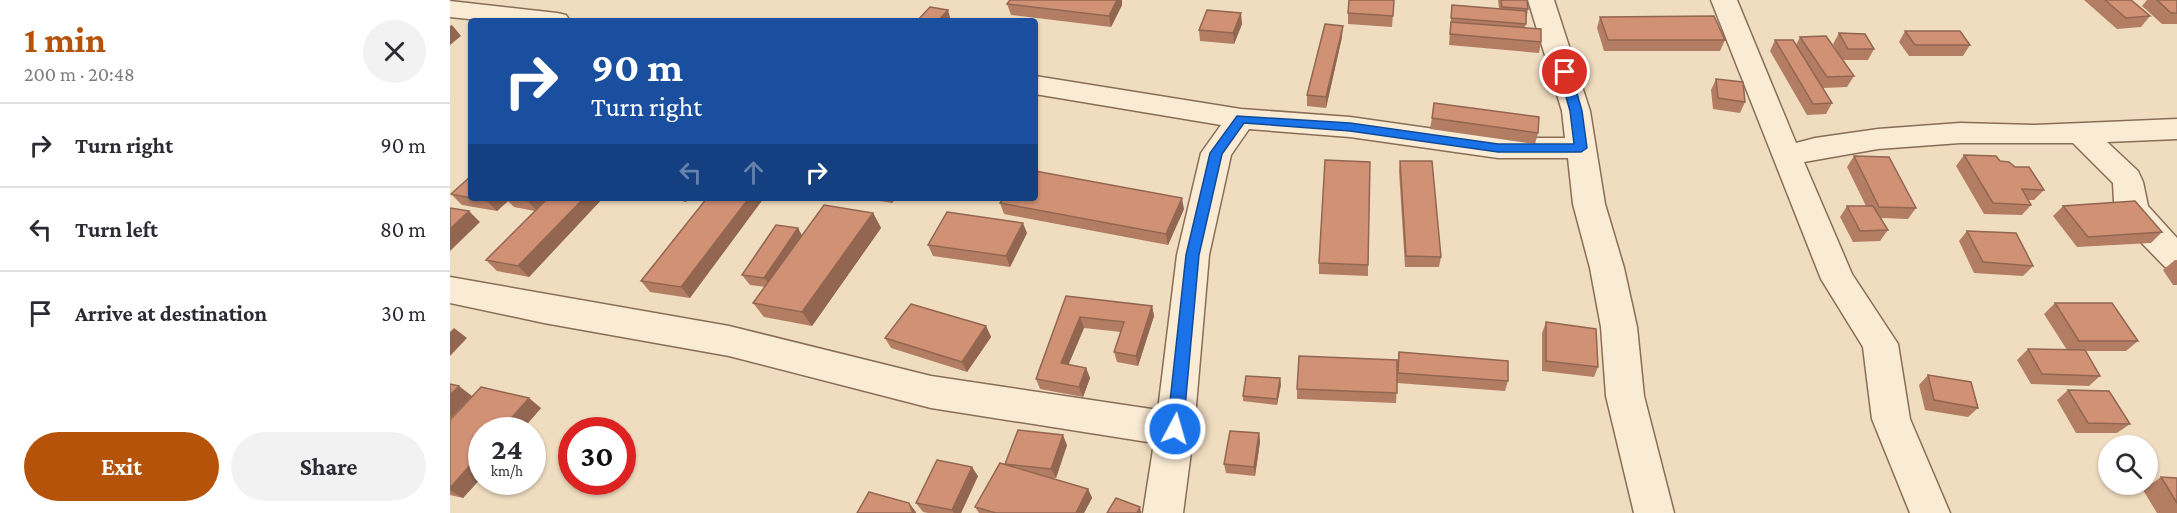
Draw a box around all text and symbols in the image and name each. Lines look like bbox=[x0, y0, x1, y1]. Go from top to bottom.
text: 1 min bbox=[24, 20, 106, 60]
button: close bbox=[363, 20, 426, 83]
icon: right bbox=[492, 42, 570, 120]
text: 90 m bbox=[591, 43, 683, 90]
pin bbox=[1539, 46, 1590, 97]
icon: arrive bbox=[1548, 55, 1581, 88]
text: 200 m · 20:48 bbox=[24, 63, 135, 85]
text: Turn right bbox=[591, 92, 702, 122]
icon: right bbox=[24, 129, 57, 162]
text: Turn right bbox=[75, 133, 173, 158]
text: 90 m bbox=[381, 133, 426, 158]
icon: left bbox=[674, 156, 707, 189]
icon: ahead bbox=[737, 156, 770, 189]
icon: right bbox=[800, 156, 833, 189]
icon: left bbox=[24, 213, 57, 246]
text: Turn left bbox=[75, 217, 158, 242]
text: 80 m bbox=[380, 217, 426, 242]
icon: arrive bbox=[24, 297, 57, 330]
text: Arrive at destination bbox=[75, 301, 267, 326]
text: 30 m bbox=[381, 301, 426, 326]
position arrow bbox=[1143, 397, 1207, 461]
speed limit sign: 30 bbox=[558, 417, 636, 495]
button: Exit bbox=[24, 432, 219, 501]
button: Share bbox=[231, 432, 426, 501]
text: 24 bbox=[491, 432, 523, 465]
map controls bbox=[2098, 435, 2158, 495]
button: search bbox=[2098, 435, 2158, 495]
text: km/h bbox=[491, 463, 523, 479]

